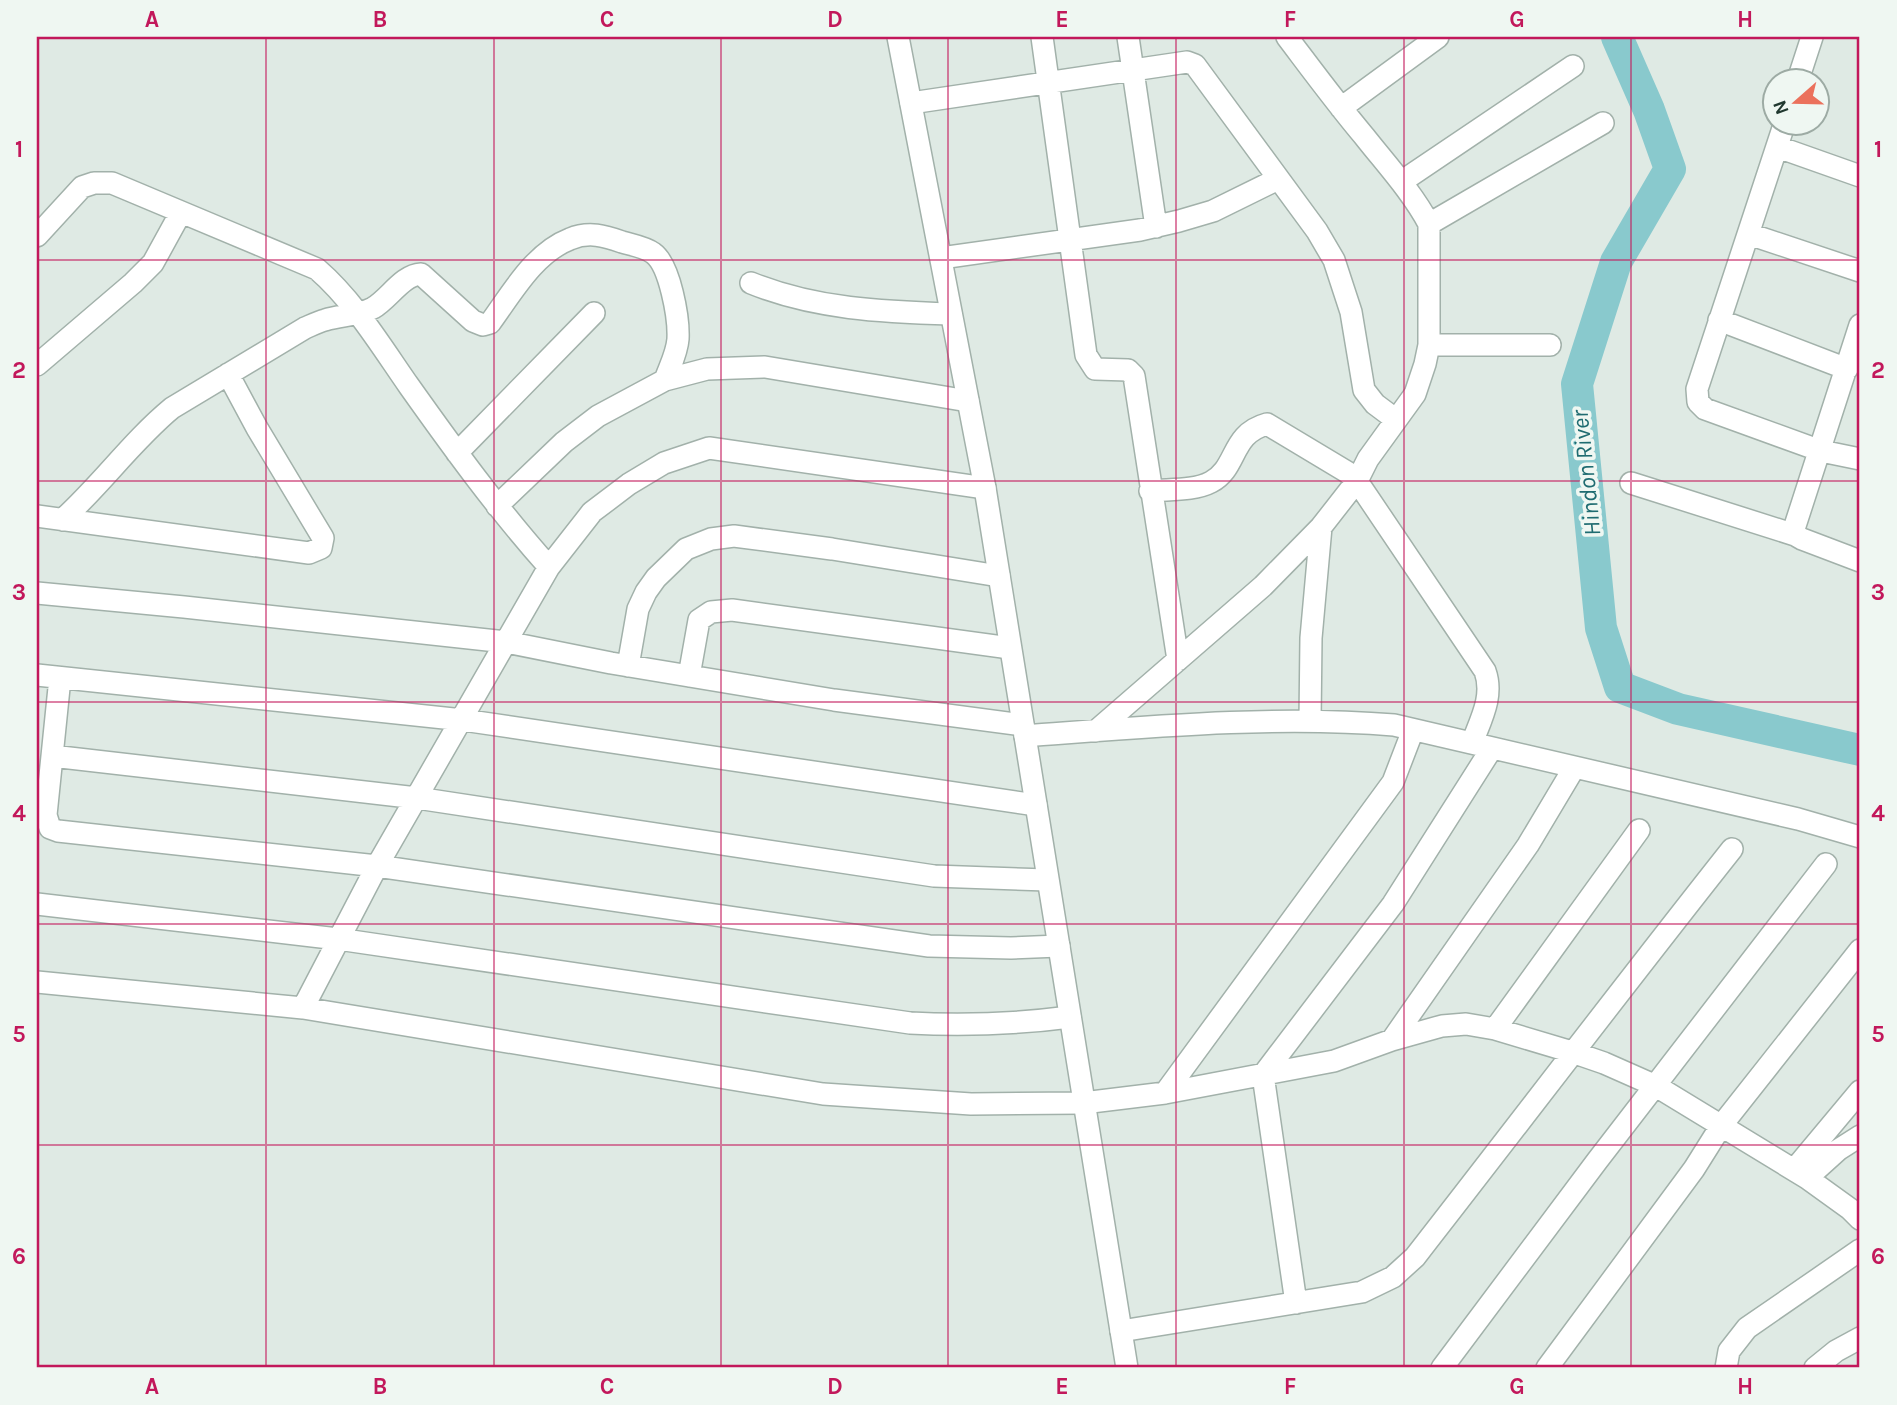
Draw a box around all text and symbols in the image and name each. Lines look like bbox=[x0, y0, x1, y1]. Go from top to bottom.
text: A bbox=[145, 6, 159, 33]
text: B bbox=[373, 6, 387, 33]
text: C bbox=[600, 6, 614, 33]
text: D bbox=[827, 6, 843, 33]
text: E bbox=[1055, 6, 1069, 33]
text: F bbox=[1284, 6, 1296, 33]
text: G bbox=[1509, 6, 1525, 33]
text: H bbox=[1737, 6, 1753, 33]
north arrow bbox=[1760, 66, 1830, 136]
text: N bbox=[1768, 97, 1794, 118]
text: 1 bbox=[15, 136, 23, 163]
text: 1 bbox=[1874, 136, 1882, 163]
text: 2 bbox=[12, 357, 26, 384]
text: 2 bbox=[1871, 357, 1885, 384]
water label: Hindon River bbox=[1565, 408, 1607, 537]
text: 3 bbox=[12, 579, 26, 606]
text: 3 bbox=[1871, 579, 1885, 606]
text: 4 bbox=[12, 800, 26, 827]
text: 4 bbox=[1871, 800, 1885, 827]
text: 5 bbox=[12, 1021, 26, 1048]
text: 5 bbox=[1871, 1021, 1885, 1048]
text: 6 bbox=[12, 1243, 26, 1270]
text: 6 bbox=[1871, 1243, 1885, 1270]
text: A bbox=[145, 1373, 159, 1400]
text: B bbox=[373, 1373, 387, 1400]
text: C bbox=[600, 1373, 614, 1400]
text: D bbox=[827, 1373, 843, 1400]
text: E bbox=[1055, 1373, 1069, 1400]
text: F bbox=[1284, 1373, 1296, 1400]
text: G bbox=[1509, 1373, 1525, 1400]
text: H bbox=[1737, 1373, 1753, 1400]

